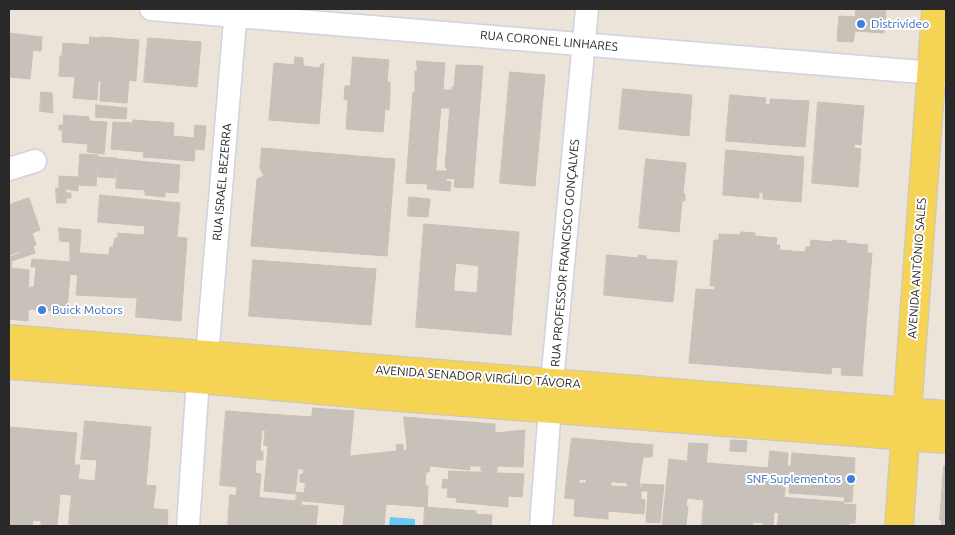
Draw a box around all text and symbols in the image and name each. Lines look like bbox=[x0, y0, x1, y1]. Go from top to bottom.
place label: Distrivídeo bbox=[871, 17, 929, 31]
marker: Distrivídeo bbox=[855, 18, 867, 30]
street label: RUA CORONEL LINHARES bbox=[480, 28, 618, 54]
street label: RUA ISRAEL BEZERRA bbox=[210, 123, 234, 241]
street label: RUA PROFESSOR FRANCISCO GONÇALVES bbox=[548, 138, 582, 368]
street label: AVENIDA ANTÔNIO SALES bbox=[905, 197, 929, 339]
place label: Buick Motors bbox=[52, 303, 123, 317]
marker: Buick Motors bbox=[36, 304, 48, 316]
street label: AVENIDA SENADOR VIRGÍLIO TÁVORA bbox=[375, 363, 581, 391]
place label: SNF Suplementos bbox=[746, 472, 841, 486]
marker: SNF Suplementos bbox=[845, 473, 857, 485]

